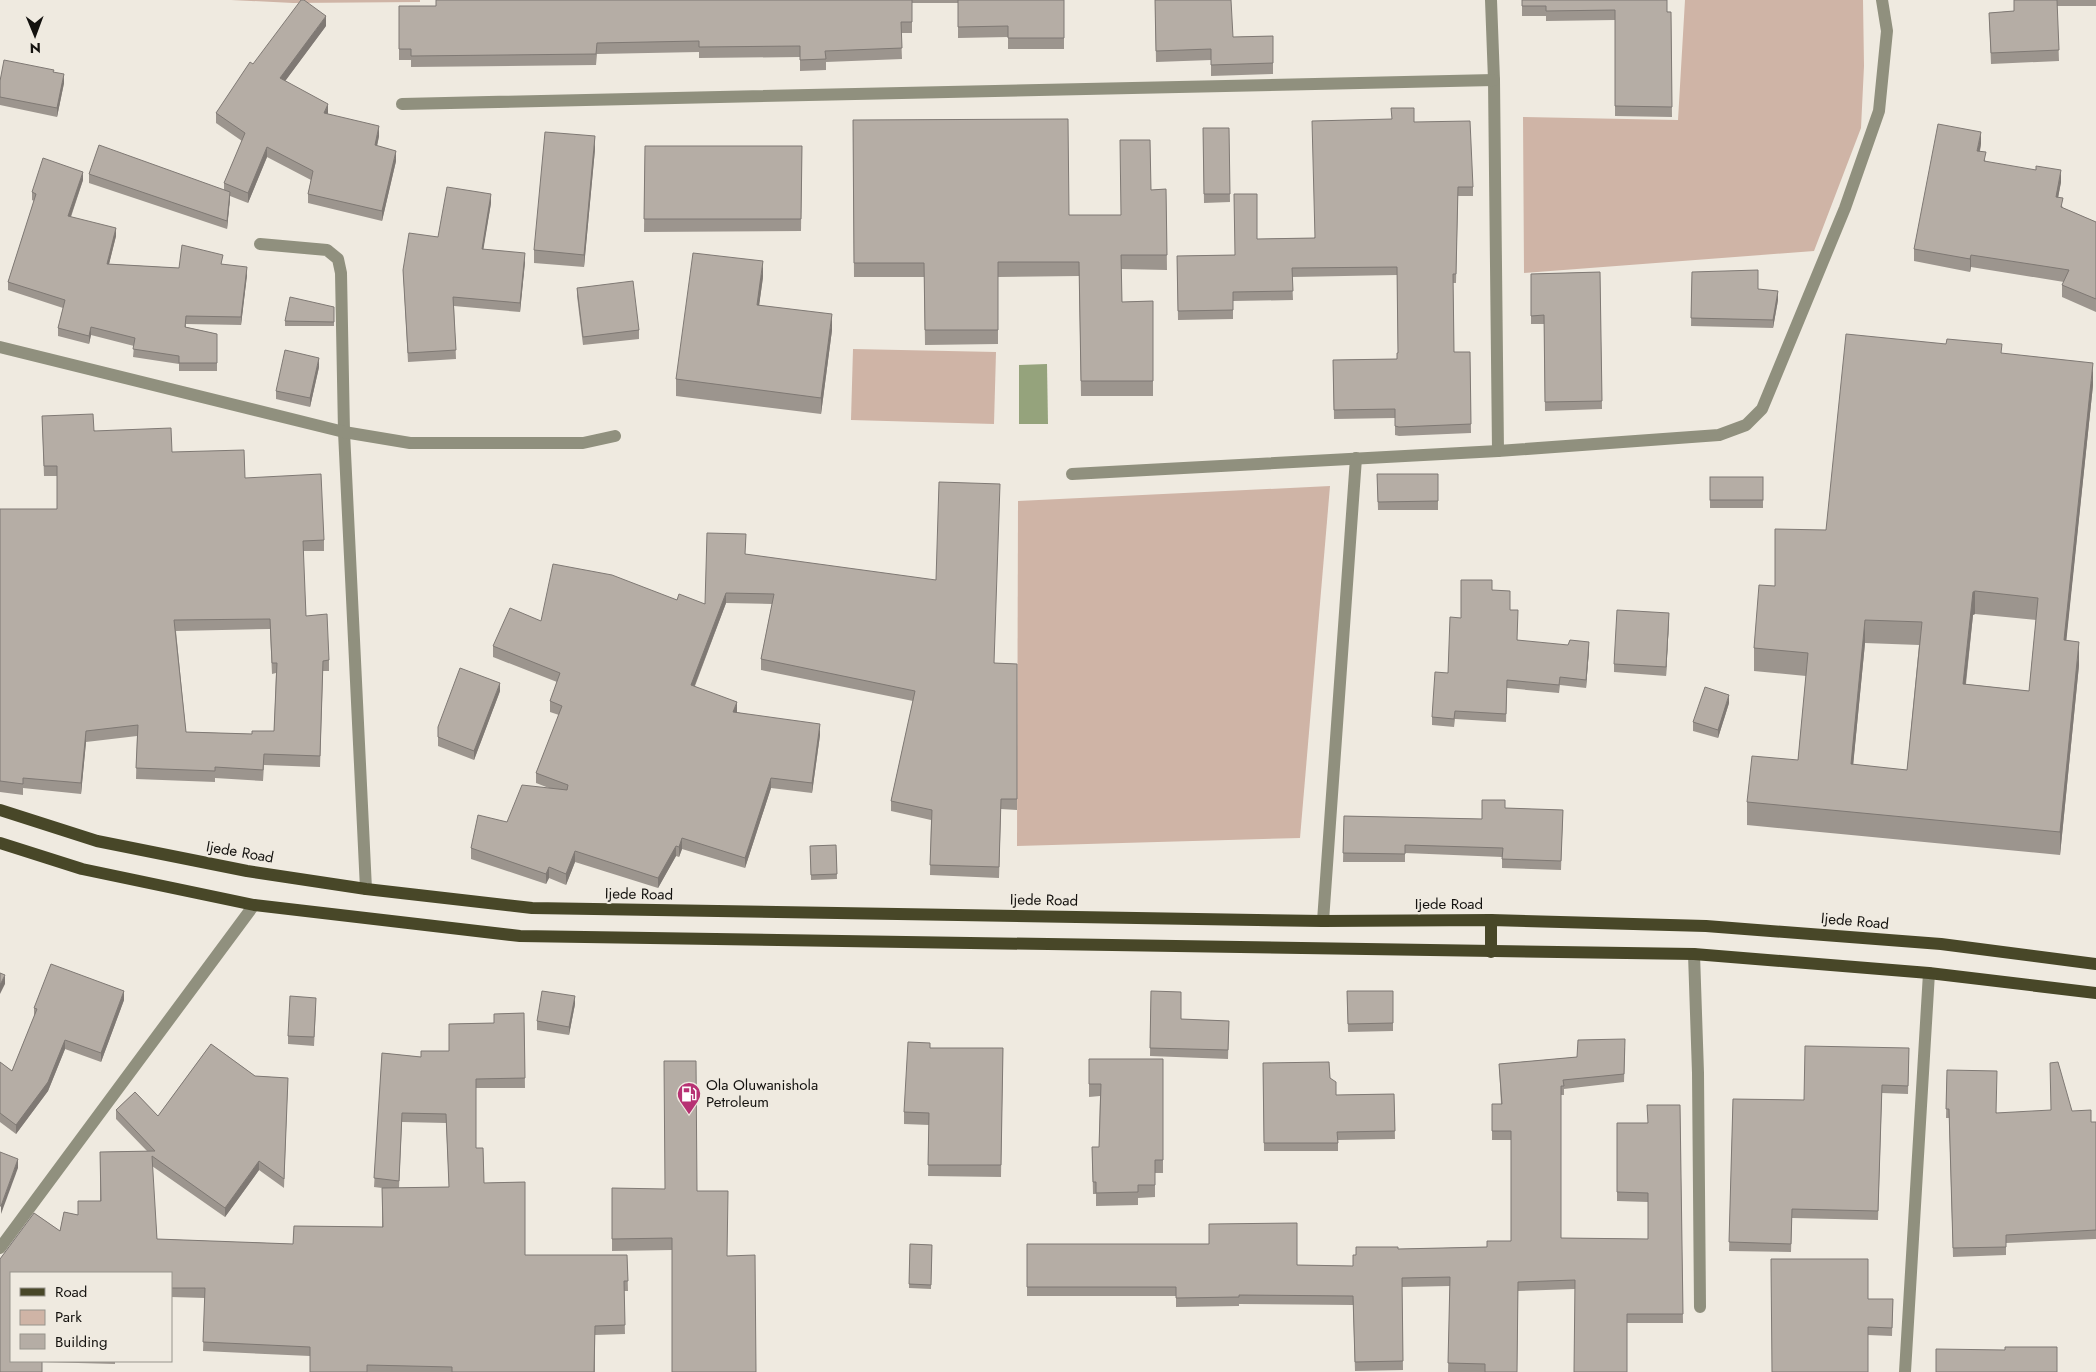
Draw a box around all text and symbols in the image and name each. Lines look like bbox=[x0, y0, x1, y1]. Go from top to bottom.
north arrow bbox=[10, 10, 60, 60]
text: N bbox=[29, 38, 41, 58]
street label: Ijede Road bbox=[204, 835, 276, 869]
street label: Ijede Road bbox=[605, 882, 673, 906]
street label: Ijede Road bbox=[1010, 888, 1078, 912]
street label: Ijede Road bbox=[1415, 893, 1483, 915]
street label: Ijede Road bbox=[1820, 907, 1890, 935]
place label: Ola Oluwanishola Petroleum bbox=[706, 1074, 818, 1113]
fuel station icon: Ola Oluwanishola Petroleum bbox=[676, 1081, 702, 1115]
legend bbox=[10, 1272, 172, 1362]
text: Road bbox=[55, 1281, 87, 1303]
text: Park bbox=[55, 1306, 82, 1328]
text: Building bbox=[55, 1331, 107, 1353]

